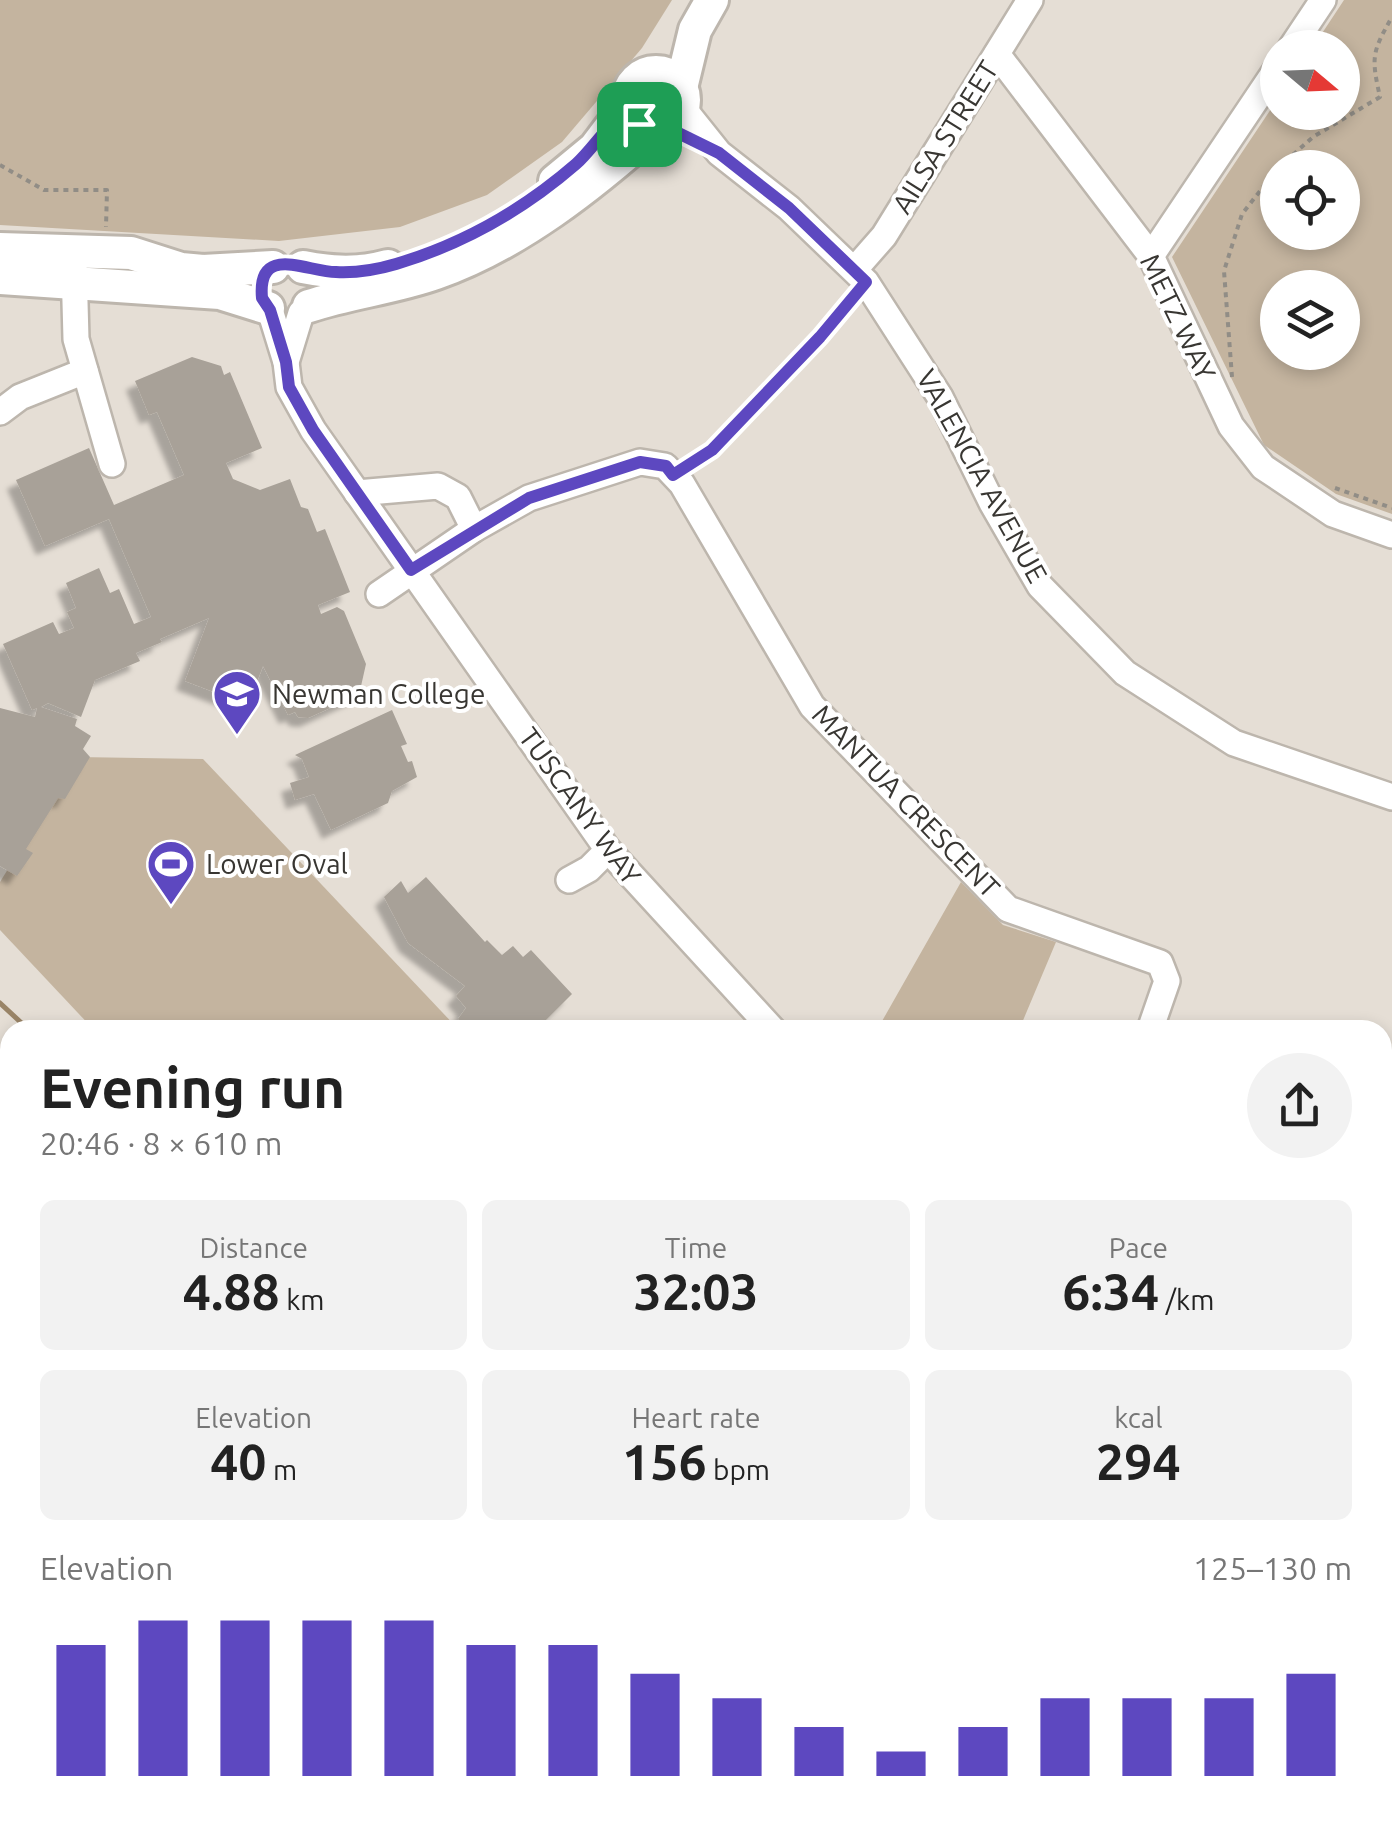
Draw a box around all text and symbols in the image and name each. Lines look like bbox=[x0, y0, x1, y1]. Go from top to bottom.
north arrow bbox=[1260, 30, 1360, 130]
map controls bbox=[1260, 30, 1360, 370]
street label: AILSA STREET bbox=[885, 54, 1004, 219]
pin bbox=[597, 82, 682, 167]
icon: arrive bbox=[612, 97, 667, 152]
button: locate bbox=[1260, 150, 1360, 250]
street label: METZ WAY bbox=[1135, 249, 1222, 385]
button: layers bbox=[1260, 270, 1360, 370]
street label: VALENCIA AVENUE bbox=[911, 364, 1054, 588]
school or university icon: Newman College bbox=[211, 668, 263, 736]
place label: Newman College bbox=[272, 678, 485, 709]
street label: MANTUA CRESCENT bbox=[807, 698, 1006, 904]
street label: TUSCANY WAY bbox=[513, 721, 648, 890]
sports icon: Lower Oval bbox=[145, 838, 197, 906]
place label: Lower Oval bbox=[206, 848, 348, 879]
button: share bbox=[1247, 1053, 1352, 1158]
text: Evening run bbox=[40, 1057, 345, 1118]
text: 20:46 · 8 × 610 m bbox=[40, 1125, 282, 1161]
text: Distance bbox=[199, 1232, 308, 1263]
text: Time bbox=[665, 1232, 727, 1263]
text: Pace bbox=[1109, 1232, 1168, 1263]
text: 4.88 bbox=[183, 1263, 280, 1319]
text: 32:03 bbox=[633, 1263, 759, 1319]
text: 6:34 bbox=[1062, 1263, 1159, 1319]
text: km bbox=[280, 1284, 324, 1315]
text: /km bbox=[1159, 1284, 1214, 1315]
text: Elevation bbox=[195, 1402, 312, 1433]
text: Heart rate bbox=[632, 1402, 760, 1433]
text: kcal bbox=[1114, 1402, 1163, 1433]
text: 40 bbox=[210, 1433, 267, 1489]
text: 156 bbox=[622, 1433, 707, 1489]
text: 294 bbox=[1096, 1433, 1181, 1489]
text: m bbox=[267, 1454, 297, 1485]
text: bpm bbox=[707, 1454, 770, 1485]
text: Elevation bbox=[40, 1550, 173, 1586]
text: 125–130 m bbox=[1193, 1550, 1352, 1586]

